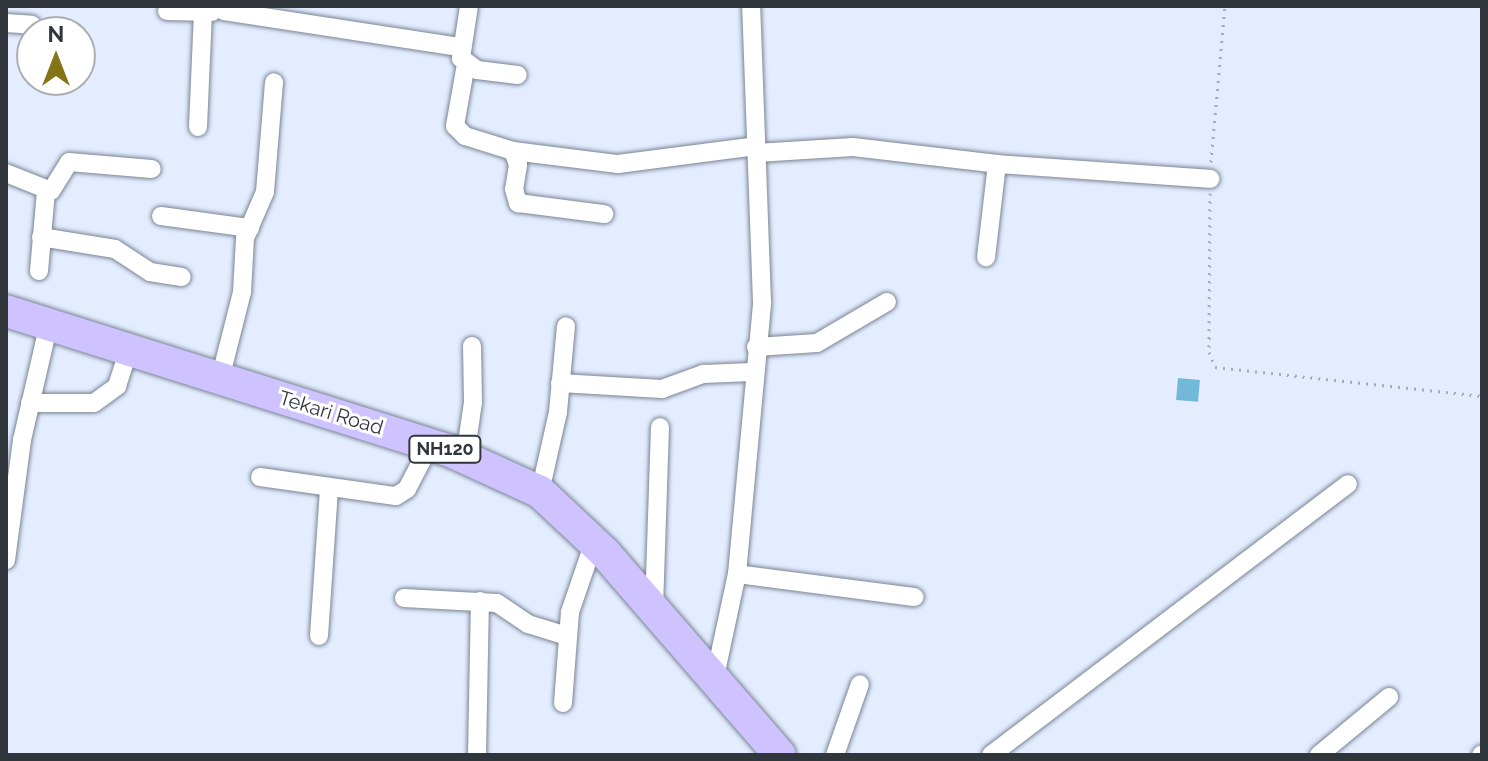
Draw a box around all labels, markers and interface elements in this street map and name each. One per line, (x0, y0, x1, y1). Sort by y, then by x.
north arrow (16, 16, 96, 96)
text: N (48, 21, 64, 47)
street label: Tekari Road (276, 386, 386, 440)
road number: NH120 (407, 435, 483, 463)

